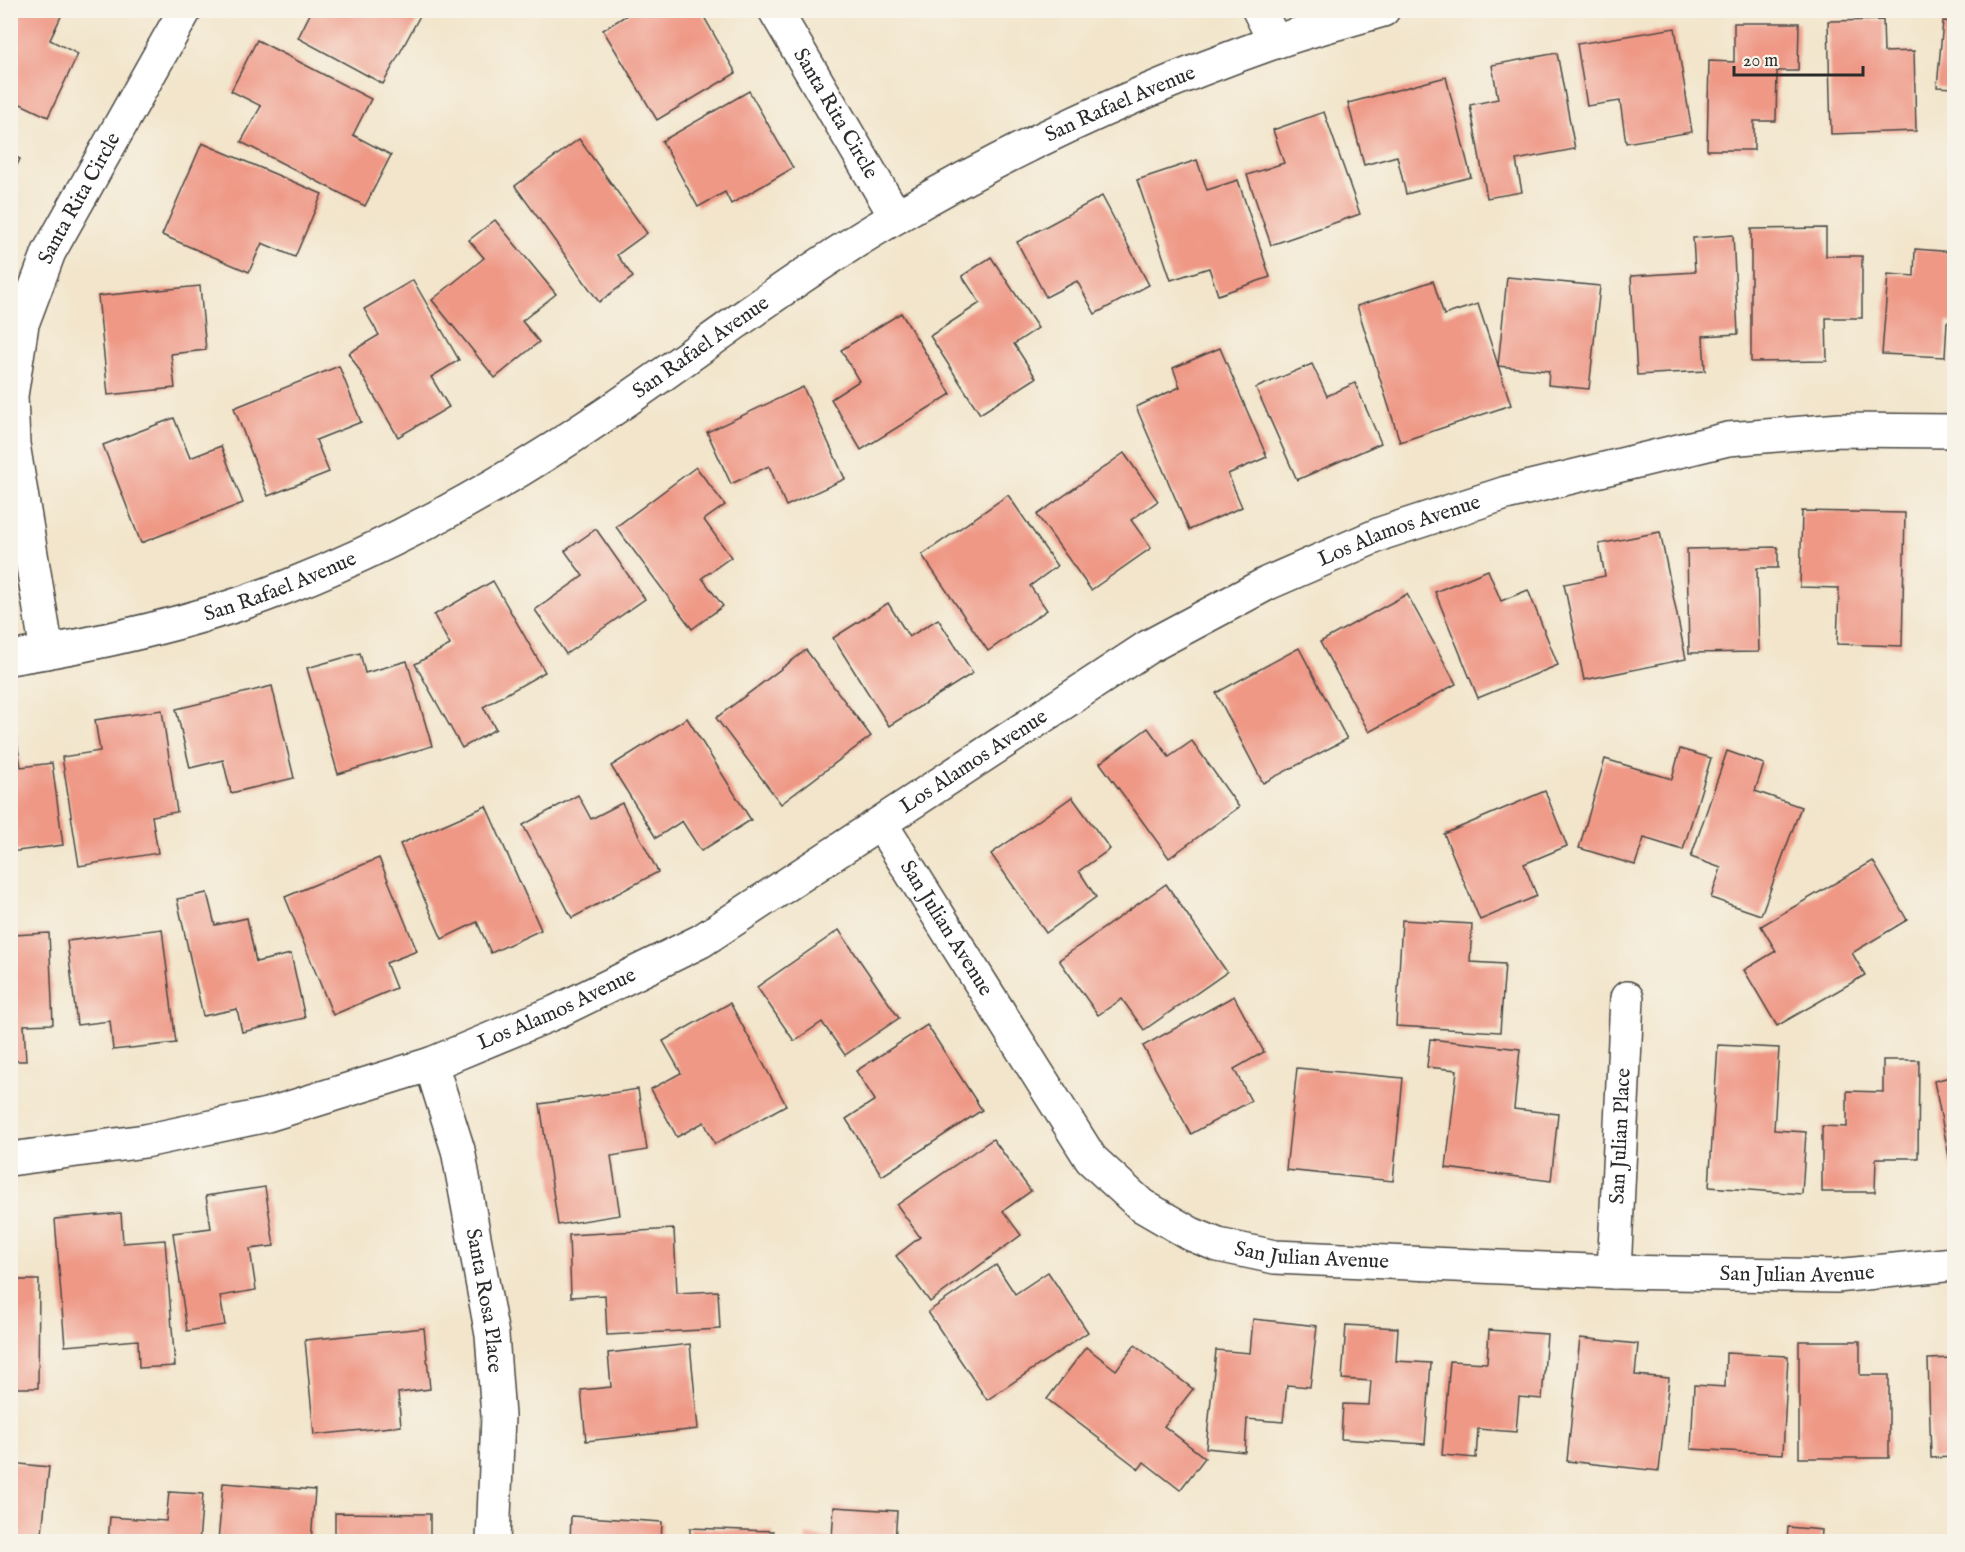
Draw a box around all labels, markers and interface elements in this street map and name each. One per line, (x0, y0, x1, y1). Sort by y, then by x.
scale bar (1734, 39, 1863, 77)
street label: Santa Rita Circle (787, 43, 884, 184)
text: 20 m (1743, 50, 1778, 73)
street label: San Rafael Avenue (1040, 59, 1200, 149)
street label: Santa Rita Circle (32, 128, 127, 268)
street label: San Rafael Avenue (627, 289, 775, 405)
street label: Los Alamos Avenue (1314, 489, 1484, 573)
street label: San Rafael Avenue (201, 545, 361, 628)
street label: Los Alamos Avenue (895, 703, 1053, 820)
street label: San Julian Avenue (894, 855, 999, 1001)
street label: Los Alamos Avenue (474, 961, 641, 1057)
street label: San Julian Place (1604, 1067, 1637, 1205)
street label: Santa Rosa Place (459, 1226, 508, 1374)
street label: San Julian Avenue (1232, 1235, 1390, 1276)
street label: San Julian Avenue (1719, 1259, 1876, 1290)

